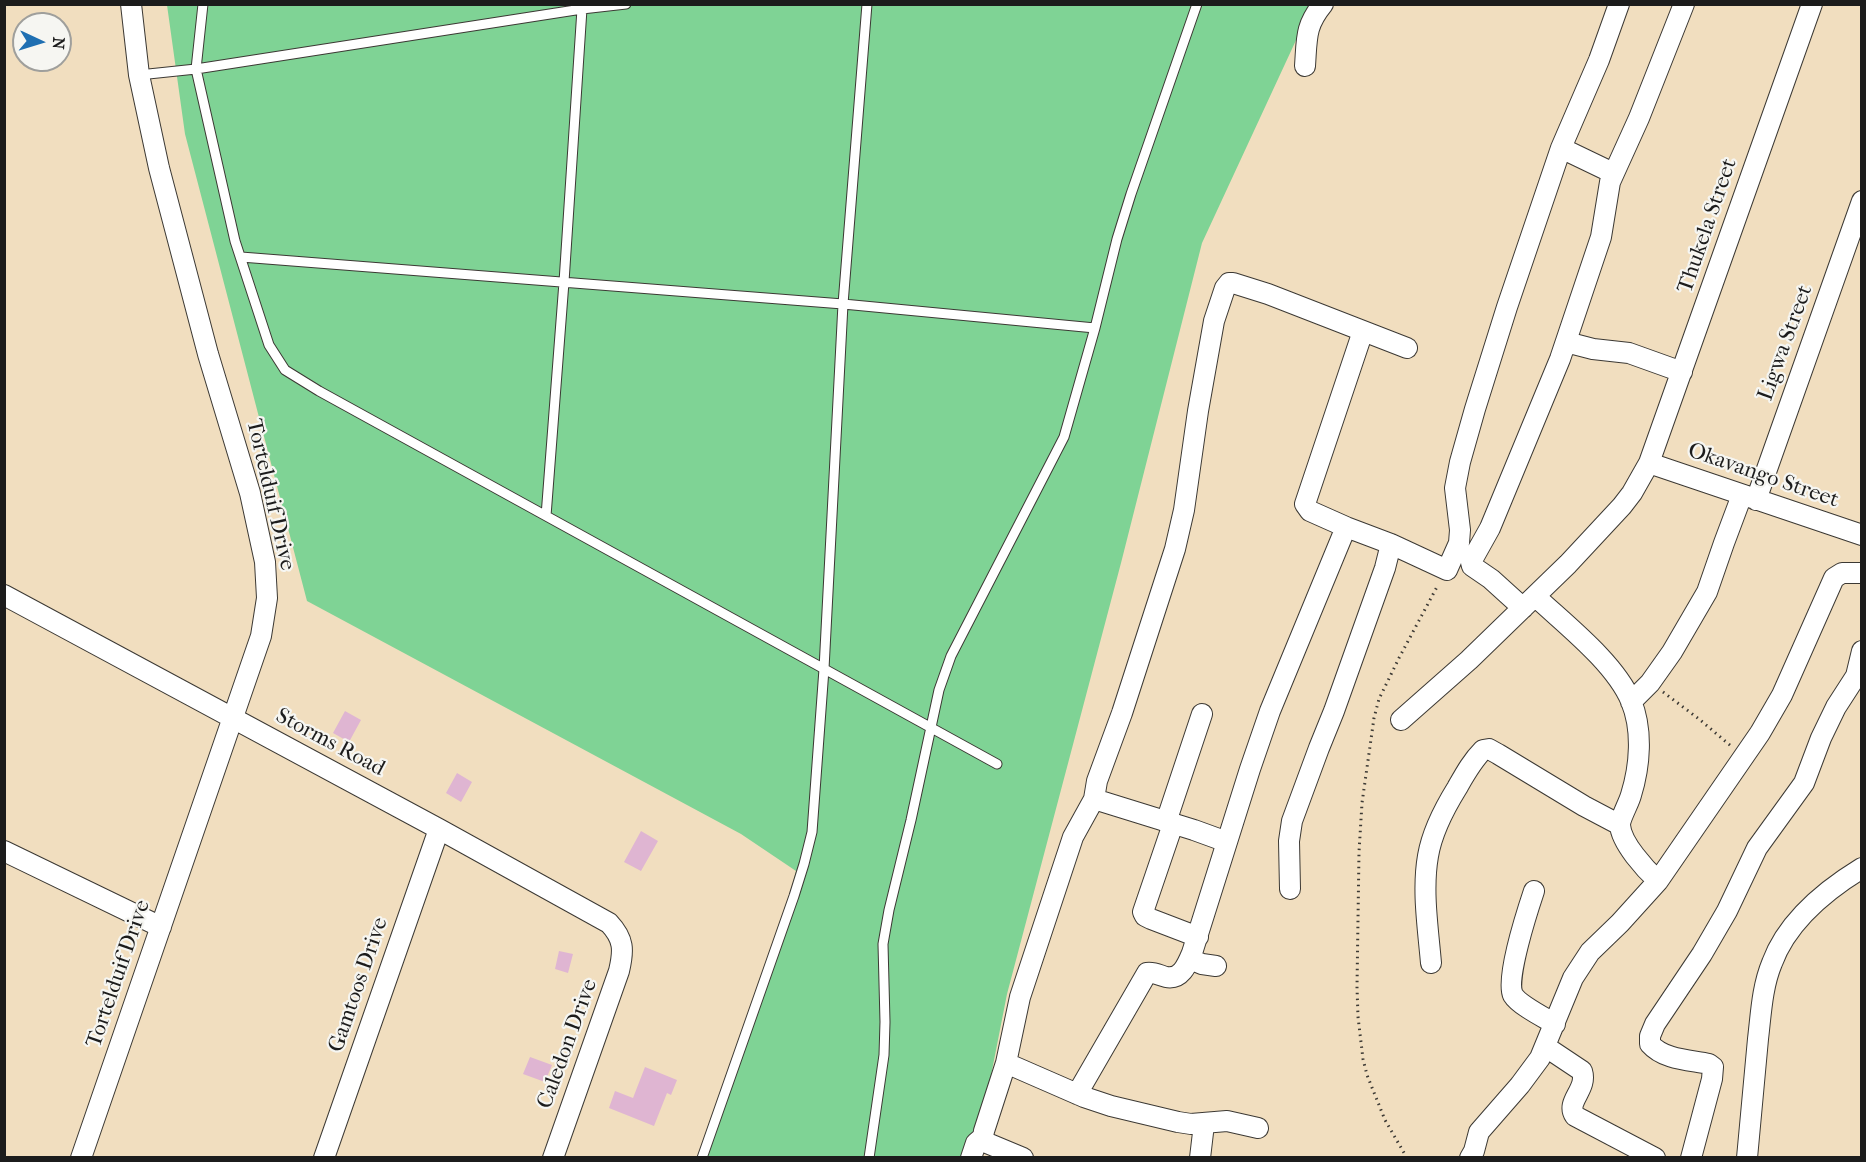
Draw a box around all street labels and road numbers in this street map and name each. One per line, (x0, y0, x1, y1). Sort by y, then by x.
street label: Thukela Street (1673, 155, 1743, 297)
street label: Ligwa Street (1753, 282, 1819, 404)
street label: Tortelduif Drive (240, 417, 300, 573)
street label: Okavango Street (1684, 438, 1842, 514)
street label: Storms Road (271, 703, 389, 783)
street label: Tortelduif Drive (81, 897, 157, 1051)
street label: Gamtoos Drive (324, 914, 394, 1056)
street label: Caledon Drive (532, 976, 604, 1112)

